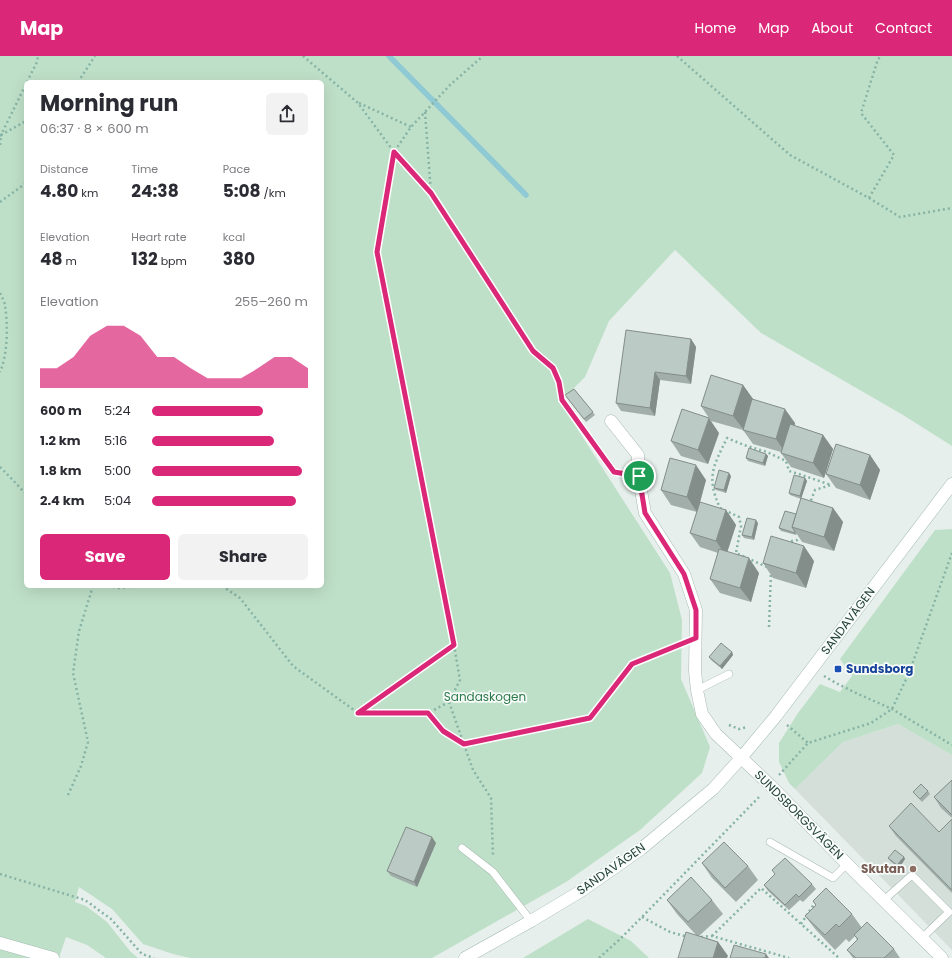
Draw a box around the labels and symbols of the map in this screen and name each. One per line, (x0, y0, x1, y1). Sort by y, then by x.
pin (622, 459, 656, 493)
street label: SANDAVÄGEN (817, 584, 879, 658)
place label: Sundsborg (846, 660, 913, 677)
marker: Sundsborg (833, 664, 843, 674)
park label: Sandaskogen (444, 688, 526, 705)
street label: SUNDSBORGSVÄGEN (751, 766, 848, 863)
street label: SANDAVÄGEN (573, 839, 648, 899)
place label: Skutan (861, 860, 905, 877)
marker: Skutan (908, 864, 918, 874)

